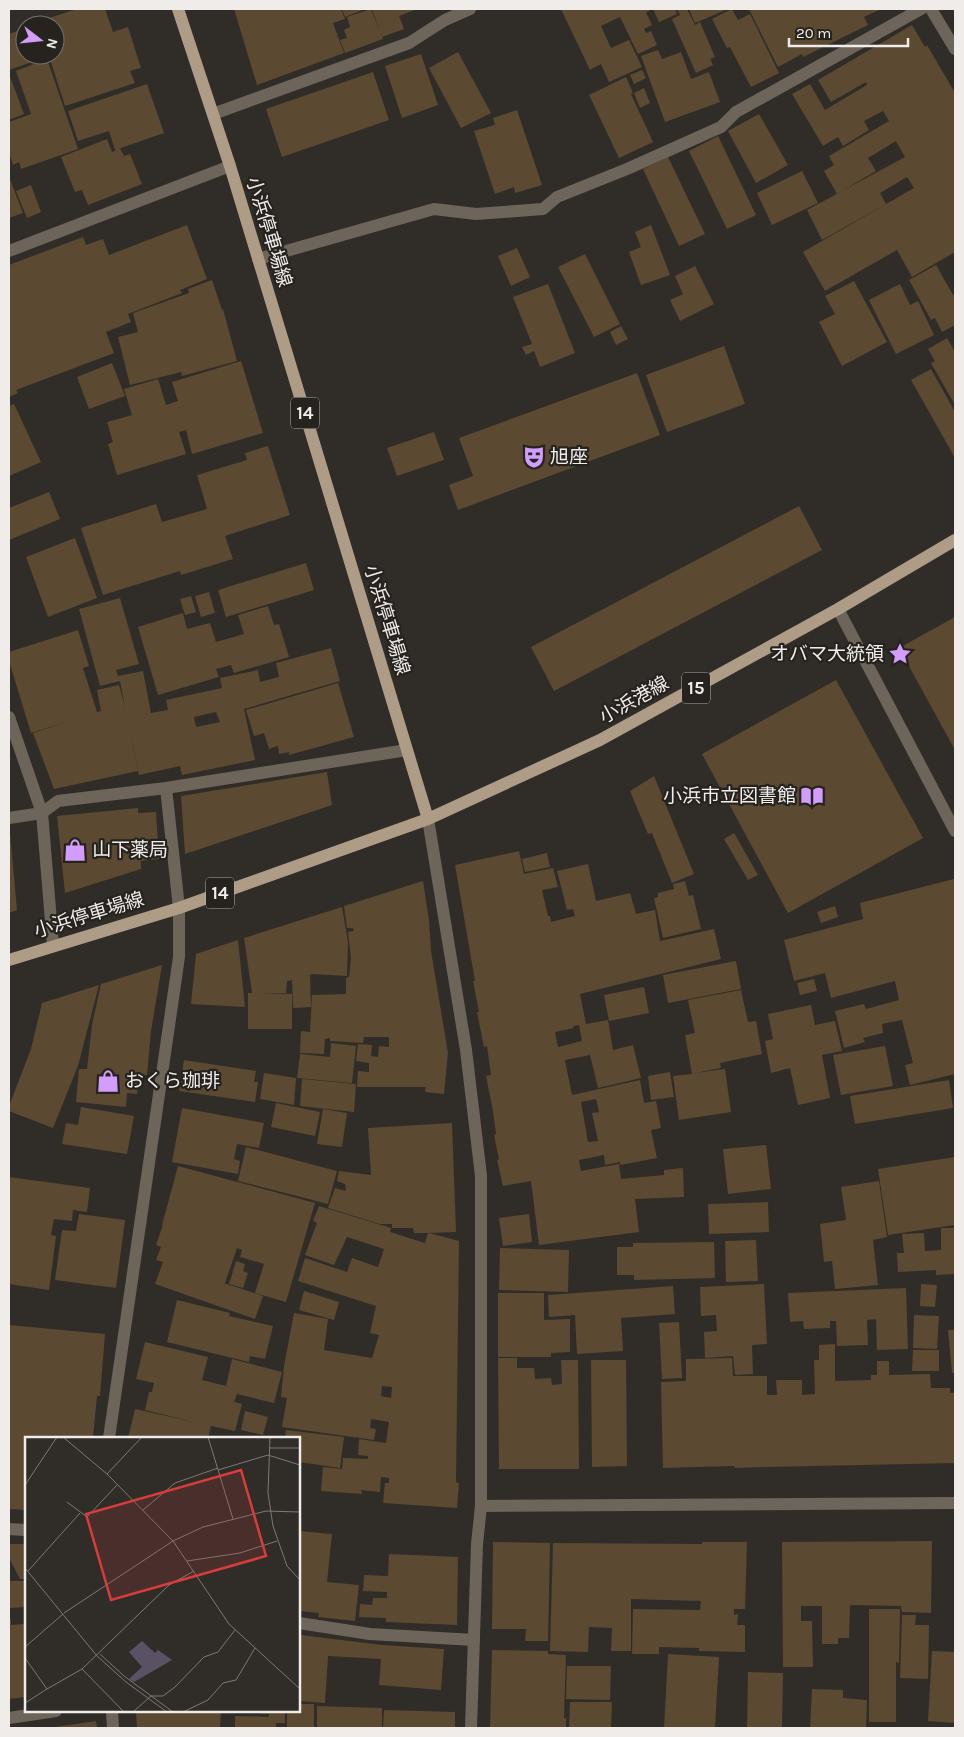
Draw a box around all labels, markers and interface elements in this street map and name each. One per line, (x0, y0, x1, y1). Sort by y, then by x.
north arrow (15, 15, 65, 65)
scale bar (789, 15, 908, 47)
text: 20 m (796, 24, 831, 42)
text: N (42, 36, 62, 51)
street label: 小浜停車場線 (242, 174, 296, 290)
road number: 14 (291, 398, 319, 428)
theatre icon: 旭座 (521, 444, 547, 470)
place label: 旭座 (550, 446, 588, 468)
street label: 小浜停車場線 (360, 562, 414, 678)
place icon: オバマ大統領 (887, 641, 913, 667)
place label: オバマ大統領 (770, 643, 884, 665)
street label: 小浜港線 (595, 672, 673, 728)
road number: 15 (682, 672, 710, 704)
library icon: 小浜市立図書館 (799, 783, 825, 809)
place label: 小浜市立図書館 (663, 785, 796, 807)
shop icon: 山下薬局 (62, 837, 88, 863)
place label: 山下薬局 (92, 839, 168, 861)
road number: 14 (206, 878, 234, 908)
street label: 小浜停車場線 (31, 888, 147, 942)
shop icon: おくら珈琲 (95, 1068, 121, 1094)
place label: おくら珈琲 (125, 1070, 220, 1092)
inset map (25, 1437, 300, 1712)

